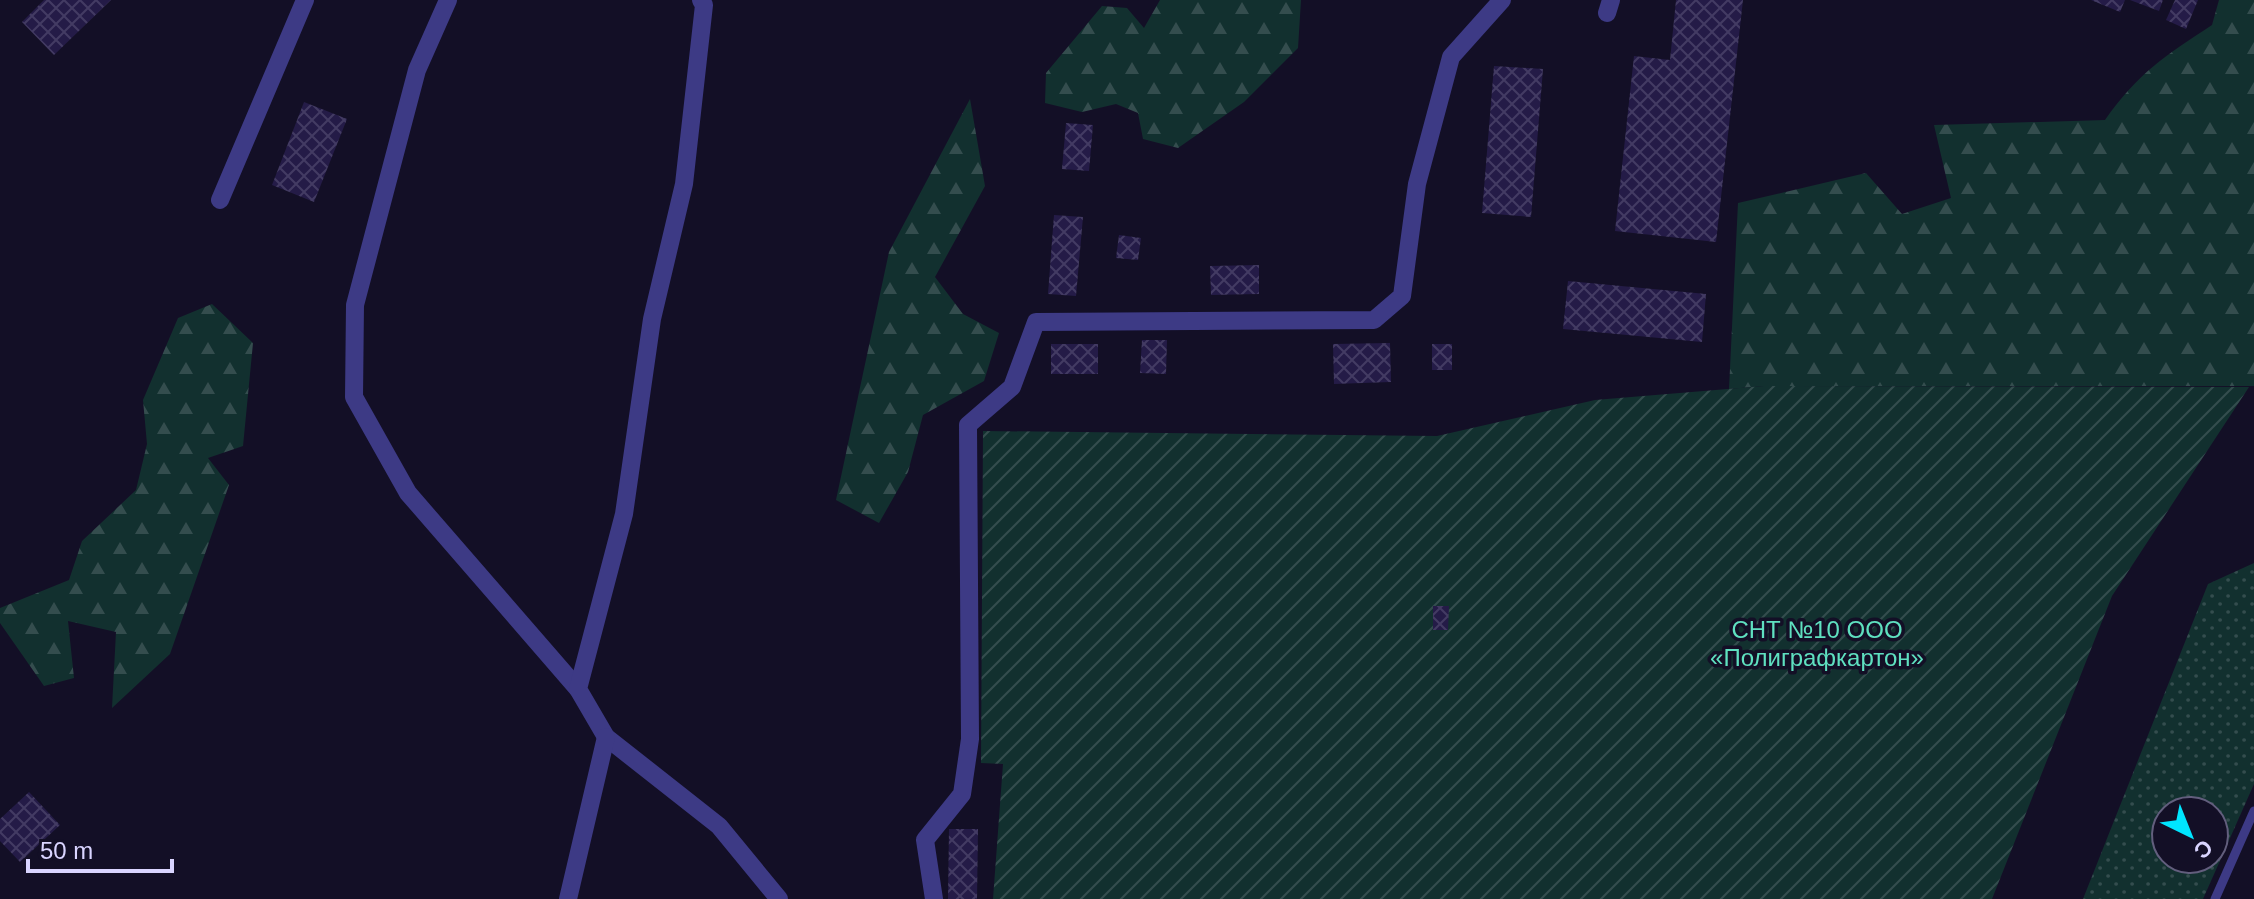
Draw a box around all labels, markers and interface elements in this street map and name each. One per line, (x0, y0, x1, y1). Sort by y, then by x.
park label: СНТ №10 ООО «Полиграфкартон» (1710, 616, 1924, 671)
north arrow (2150, 795, 2230, 875)
scale bar (28, 823, 172, 873)
text: С (2189, 835, 2218, 864)
text: 50 m (40, 837, 93, 864)

